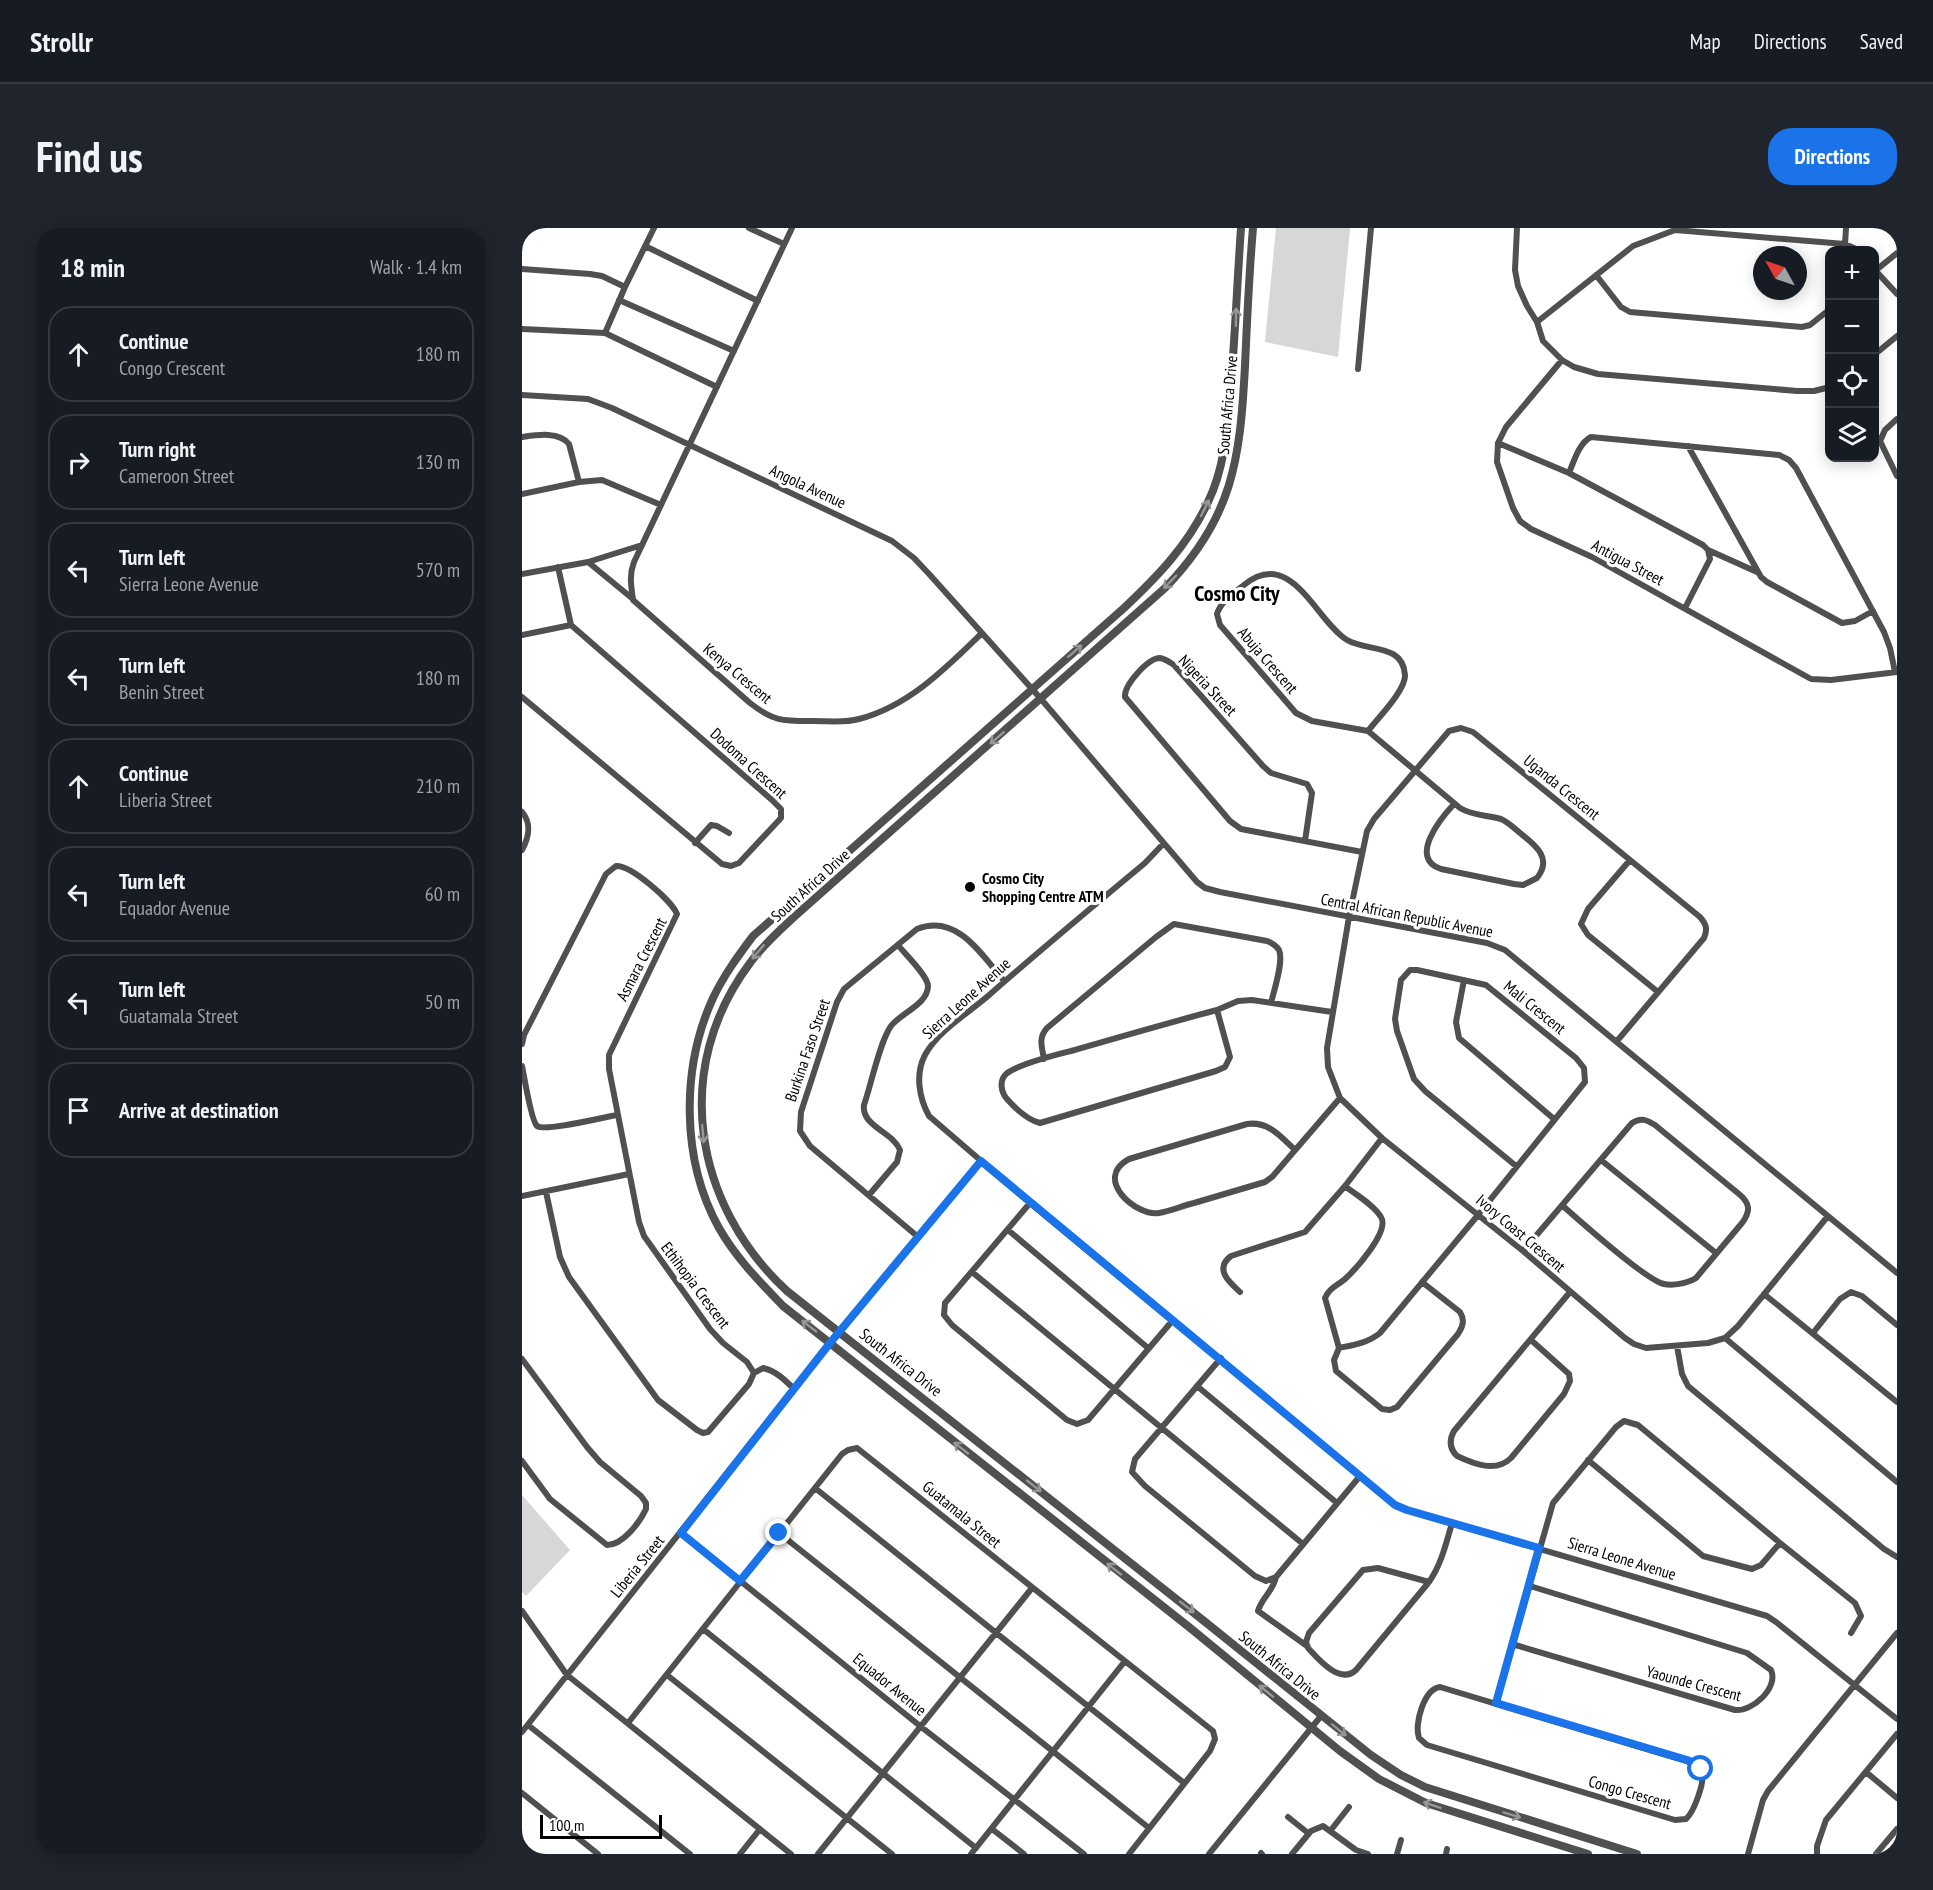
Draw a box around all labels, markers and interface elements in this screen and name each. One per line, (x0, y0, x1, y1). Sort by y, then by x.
text: Strollr (30, 23, 93, 60)
text: Map (1690, 28, 1721, 55)
text: Directions (1754, 28, 1827, 55)
text: Saved (1860, 28, 1903, 55)
button: Directions (1768, 128, 1897, 185)
text: Find us (36, 129, 143, 184)
north arrow (1753, 246, 1807, 300)
map controls (1825, 246, 1879, 462)
button: + (1825, 246, 1879, 300)
text: 18 min (60, 251, 125, 284)
text: Walk · 1.4 km (370, 254, 462, 280)
button: − (1825, 300, 1879, 354)
one-way arrow (1230, 307, 1241, 327)
text: Continue (119, 327, 189, 355)
icon: ahead (62, 338, 95, 371)
text: 180 m (416, 341, 460, 367)
button: locate (1825, 354, 1879, 408)
text: Congo Crescent (119, 355, 225, 381)
street label: South Africa Drive (1213, 355, 1241, 455)
button: layers (1825, 408, 1879, 462)
text: Turn right (119, 435, 196, 463)
icon: right (62, 446, 95, 479)
text: 130 m (416, 449, 460, 475)
street label: Angola Avenue (767, 460, 849, 512)
text: Cameroon Street (119, 463, 234, 489)
one-way arrow (1200, 499, 1212, 517)
street label: Antigua Street (1588, 535, 1668, 590)
text: Turn left (119, 543, 185, 571)
icon: left (62, 554, 95, 587)
text: 570 m (416, 557, 460, 583)
text: Sierra Leone Avenue (119, 571, 259, 597)
one-way arrow (1163, 575, 1178, 590)
district label: Cosmo City (1194, 579, 1281, 607)
street label: Abuja Crescent (1234, 623, 1303, 698)
street label: Kenya Crescent (700, 638, 777, 708)
one-way arrow (1067, 644, 1082, 658)
street label: Nigeria Street (1175, 650, 1242, 720)
text: Turn left (119, 651, 185, 679)
icon: left (62, 662, 95, 695)
text: 180 m (416, 665, 460, 691)
text: Benin Street (119, 679, 204, 705)
street label: Dodoma Crescent (707, 723, 792, 803)
one-way arrow (990, 731, 1005, 745)
street label: Uganda Crescent (1520, 750, 1605, 824)
text: Continue (119, 759, 189, 787)
icon: ahead (62, 770, 95, 803)
text: 210 m (416, 773, 460, 799)
text: Liberia Street (119, 787, 212, 813)
street label: South Africa Drive (766, 844, 854, 926)
text: Turn left (119, 867, 185, 895)
place label: Cosmo City Shopping Centre ATM (982, 868, 1104, 906)
icon: left (62, 878, 95, 911)
marker: Cosmo City Shopping Centre ATM (963, 880, 977, 894)
text: 60 m (425, 881, 460, 907)
street label: Central African Republic Avenue (1319, 888, 1495, 942)
text: Equador Avenue (119, 895, 230, 921)
street label: Asmara Crescent (611, 913, 671, 1004)
one-way arrow (752, 944, 765, 960)
street label: Sierra Leone Avenue (918, 953, 1014, 1043)
text: Turn left (119, 975, 185, 1003)
street label: Mali Crescent (1500, 976, 1571, 1038)
icon: left (62, 986, 95, 1019)
text: 50 m (425, 989, 460, 1015)
street label: Burkina Faso Street (780, 995, 834, 1104)
text: Guatamala Street (119, 1003, 238, 1029)
icon: arrive (62, 1094, 95, 1127)
text: Arrive at destination (119, 1096, 279, 1124)
one-way arrow (698, 1123, 709, 1143)
street label: Ivory Coast Crescent (1472, 1190, 1570, 1277)
street label: Ethihopia Crescent (657, 1238, 735, 1333)
one-way arrow (801, 1320, 817, 1333)
street label: South Africa Drive (856, 1324, 946, 1400)
one-way arrow (953, 1441, 969, 1454)
street label: Guatamala Street (919, 1476, 1006, 1552)
one-way arrow (1026, 1479, 1042, 1492)
route end (765, 1519, 791, 1545)
street label: Liberia Street (606, 1530, 669, 1601)
street label: Sierra Leone Avenue (1566, 1532, 1678, 1584)
one-way arrow (1106, 1562, 1122, 1575)
one-way arrow (1179, 1601, 1195, 1614)
street label: South Africa Drive (1235, 1626, 1325, 1704)
street label: Equador Avenue (849, 1648, 931, 1720)
street label: Yaounde Crescent (1644, 1661, 1744, 1705)
one-way arrow (1258, 1684, 1274, 1697)
one-way arrow (1330, 1723, 1346, 1736)
route start (1687, 1755, 1713, 1781)
street label: Congo Crescent (1586, 1771, 1674, 1813)
one-way arrow (1423, 1799, 1442, 1810)
one-way arrow (1502, 1810, 1521, 1821)
scale bar (540, 1812, 662, 1840)
text: 100 m (549, 1815, 584, 1835)

